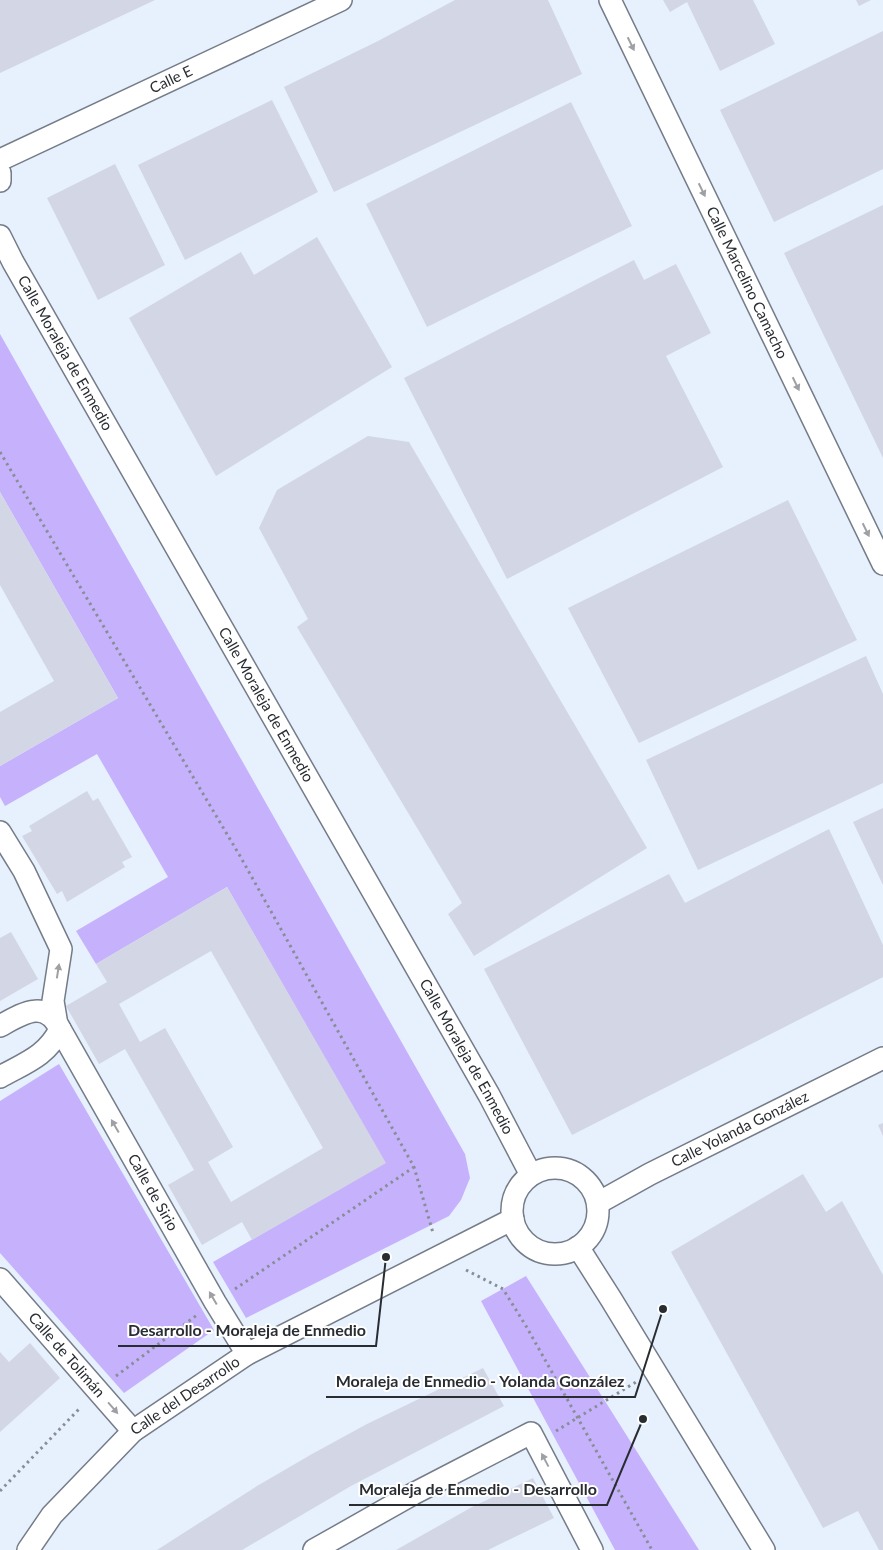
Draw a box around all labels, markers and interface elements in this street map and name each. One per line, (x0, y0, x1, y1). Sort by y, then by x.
one-way arrow (627, 37, 635, 51)
street label: Calle E (146, 61, 195, 97)
one-way arrow (698, 183, 706, 197)
street label: Calle Marcelino Camacho (703, 203, 792, 361)
street label: Calle Moraleja de Enmedio (15, 272, 117, 433)
one-way arrow (792, 377, 800, 391)
one-way arrow (862, 523, 870, 537)
street label: Calle Moraleja de Enmedio (215, 624, 318, 785)
one-way arrow (54, 963, 62, 979)
street label: Calle Moraleja de Enmedio (416, 975, 518, 1137)
street label: Calle Yolanda González (668, 1086, 811, 1170)
one-way arrow (111, 1119, 120, 1133)
street label: Calle de Sirio (125, 1150, 183, 1234)
one-way arrow (208, 1291, 217, 1304)
street label: Calle de Tolimán (25, 1308, 109, 1401)
callout: Desarrollo - Moraleja de Enmedio (118, 1315, 376, 1346)
text: Desarrollo - Moraleja de Enmedio (128, 1320, 366, 1339)
street label: Calle del Desarrollo (126, 1352, 243, 1438)
callout: Moraleja de Enmedio - Yolanda González (326, 1366, 635, 1397)
text: Moraleja de Enmedio - Yolanda González (336, 1371, 624, 1390)
one-way arrow (107, 1401, 119, 1413)
one-way arrow (541, 1453, 549, 1468)
callout: Moraleja de Enmedio - Desarrollo (349, 1474, 607, 1505)
text: Moraleja de Enmedio - Desarrollo (359, 1479, 597, 1498)

